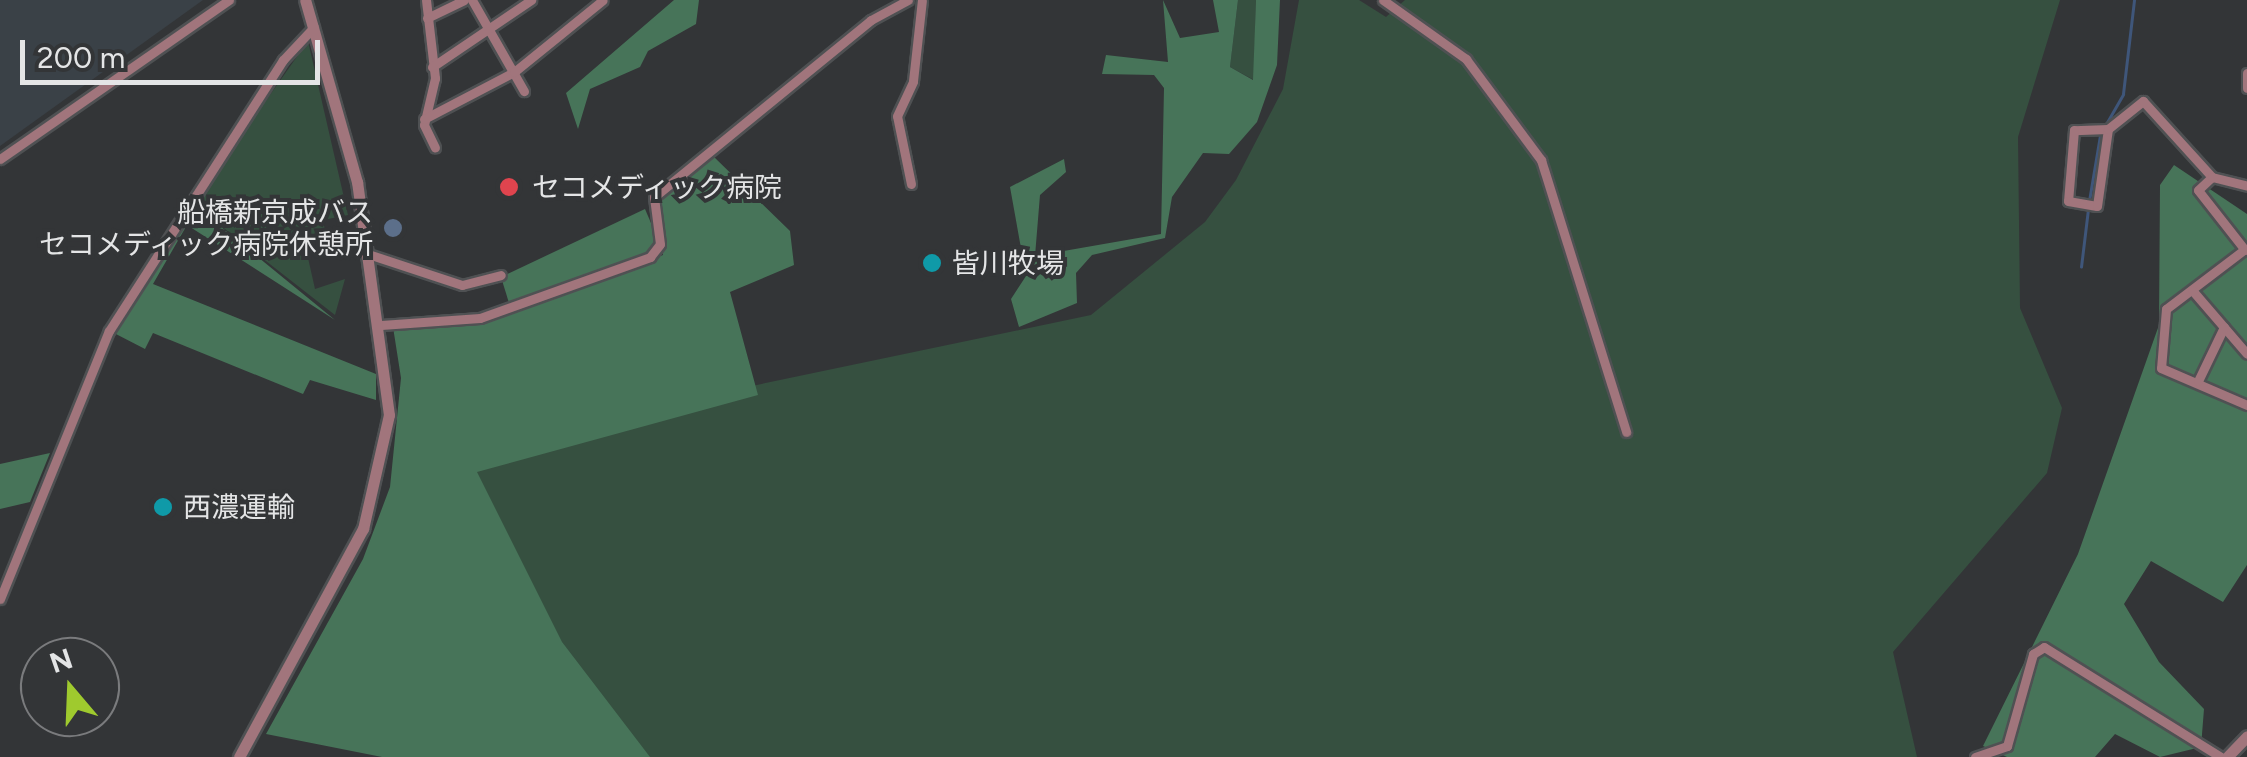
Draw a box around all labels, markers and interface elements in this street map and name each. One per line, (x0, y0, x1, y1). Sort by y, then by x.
scale bar (25, 20, 325, 82)
text: 200 m (37, 39, 125, 76)
place label: セコメディック病院 (532, 170, 784, 204)
marker: セコメディック病院 (496, 174, 522, 200)
place label: 船橋新京成バス セコメディック病院休憩所 (37, 195, 373, 261)
marker: 船橋新京成バス セコメディック病院休憩所 (382, 217, 404, 239)
place label: 皆川牧場 (952, 246, 1064, 280)
marker: 皆川牧場 (921, 252, 943, 274)
place label: 西濃運輸 (183, 490, 295, 524)
marker: 西濃運輸 (152, 496, 174, 518)
north arrow (20, 637, 120, 737)
text: N (45, 641, 77, 680)

